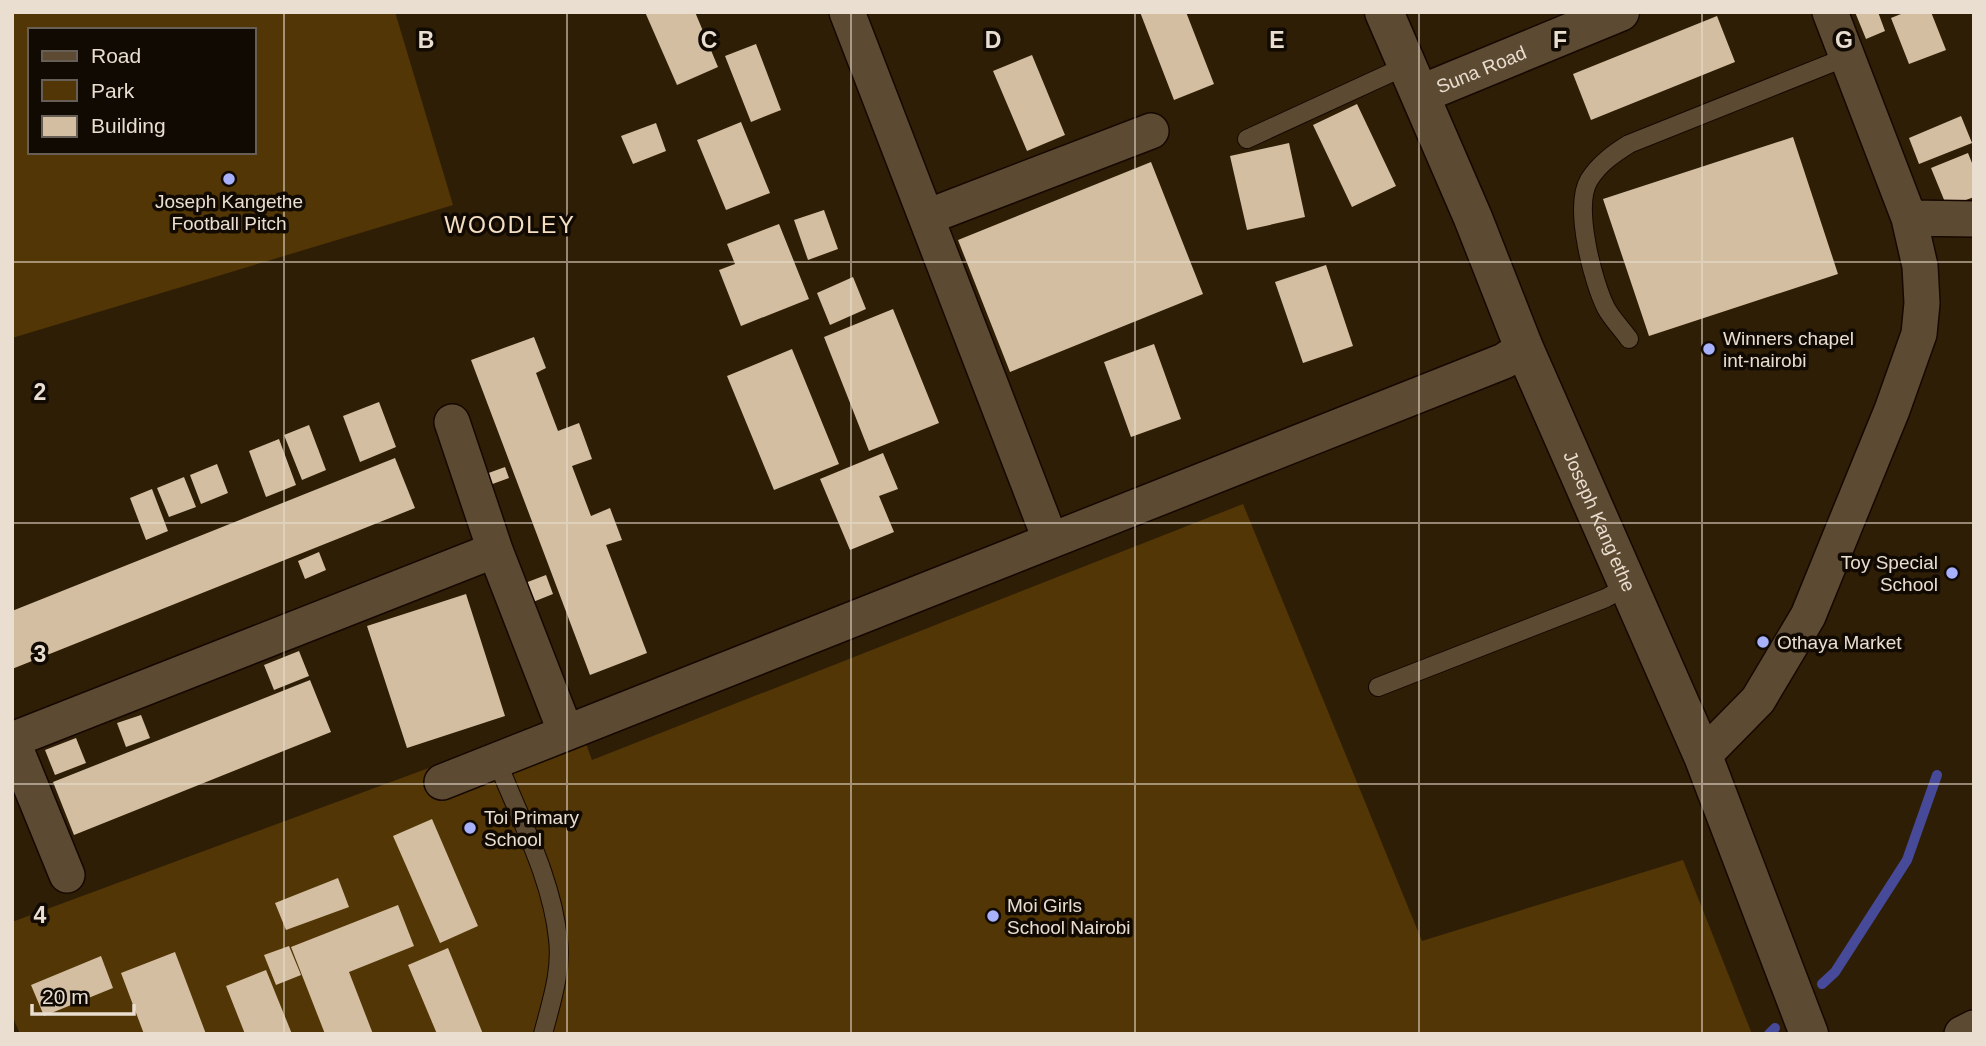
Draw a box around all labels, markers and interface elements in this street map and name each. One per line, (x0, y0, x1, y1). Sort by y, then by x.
text: B (418, 27, 434, 53)
text: C (701, 27, 717, 53)
text: D (985, 27, 1001, 53)
text: E (1269, 27, 1285, 53)
text: F (1553, 27, 1567, 53)
text: G (1835, 27, 1853, 53)
legend (28, 28, 256, 154)
street label: Suna Road (1433, 42, 1529, 98)
text: Road (91, 44, 141, 67)
text: Park (91, 79, 135, 102)
text: Building (91, 114, 166, 137)
marker: Joseph Kangethe Football Pitch (221, 171, 237, 187)
place label: Joseph Kangethe Football Pitch (155, 191, 303, 234)
district label: WOODLEY (444, 212, 576, 238)
place label: Winners chapel int-nairobi (1723, 328, 1854, 371)
marker: Winners chapel int-nairobi (1701, 341, 1717, 357)
text: 2 (34, 379, 46, 405)
street label: Joseph Kang'ethe (1559, 448, 1640, 595)
place label: Toy Special School (1841, 552, 1938, 595)
marker: Toy Special School (1944, 565, 1960, 581)
place label: Othaya Market (1777, 632, 1902, 653)
marker: Othaya Market (1755, 634, 1771, 650)
text: 3 (34, 641, 46, 667)
place label: Toi Primary School (484, 807, 580, 850)
marker: Toi Primary School (462, 820, 478, 836)
place label: Moi Girls School Nairobi (1007, 895, 1131, 938)
text: 4 (34, 902, 47, 928)
marker: Moi Girls School Nairobi (985, 908, 1001, 924)
scale bar (32, 972, 133, 1016)
text: 20 m (42, 985, 89, 1008)

